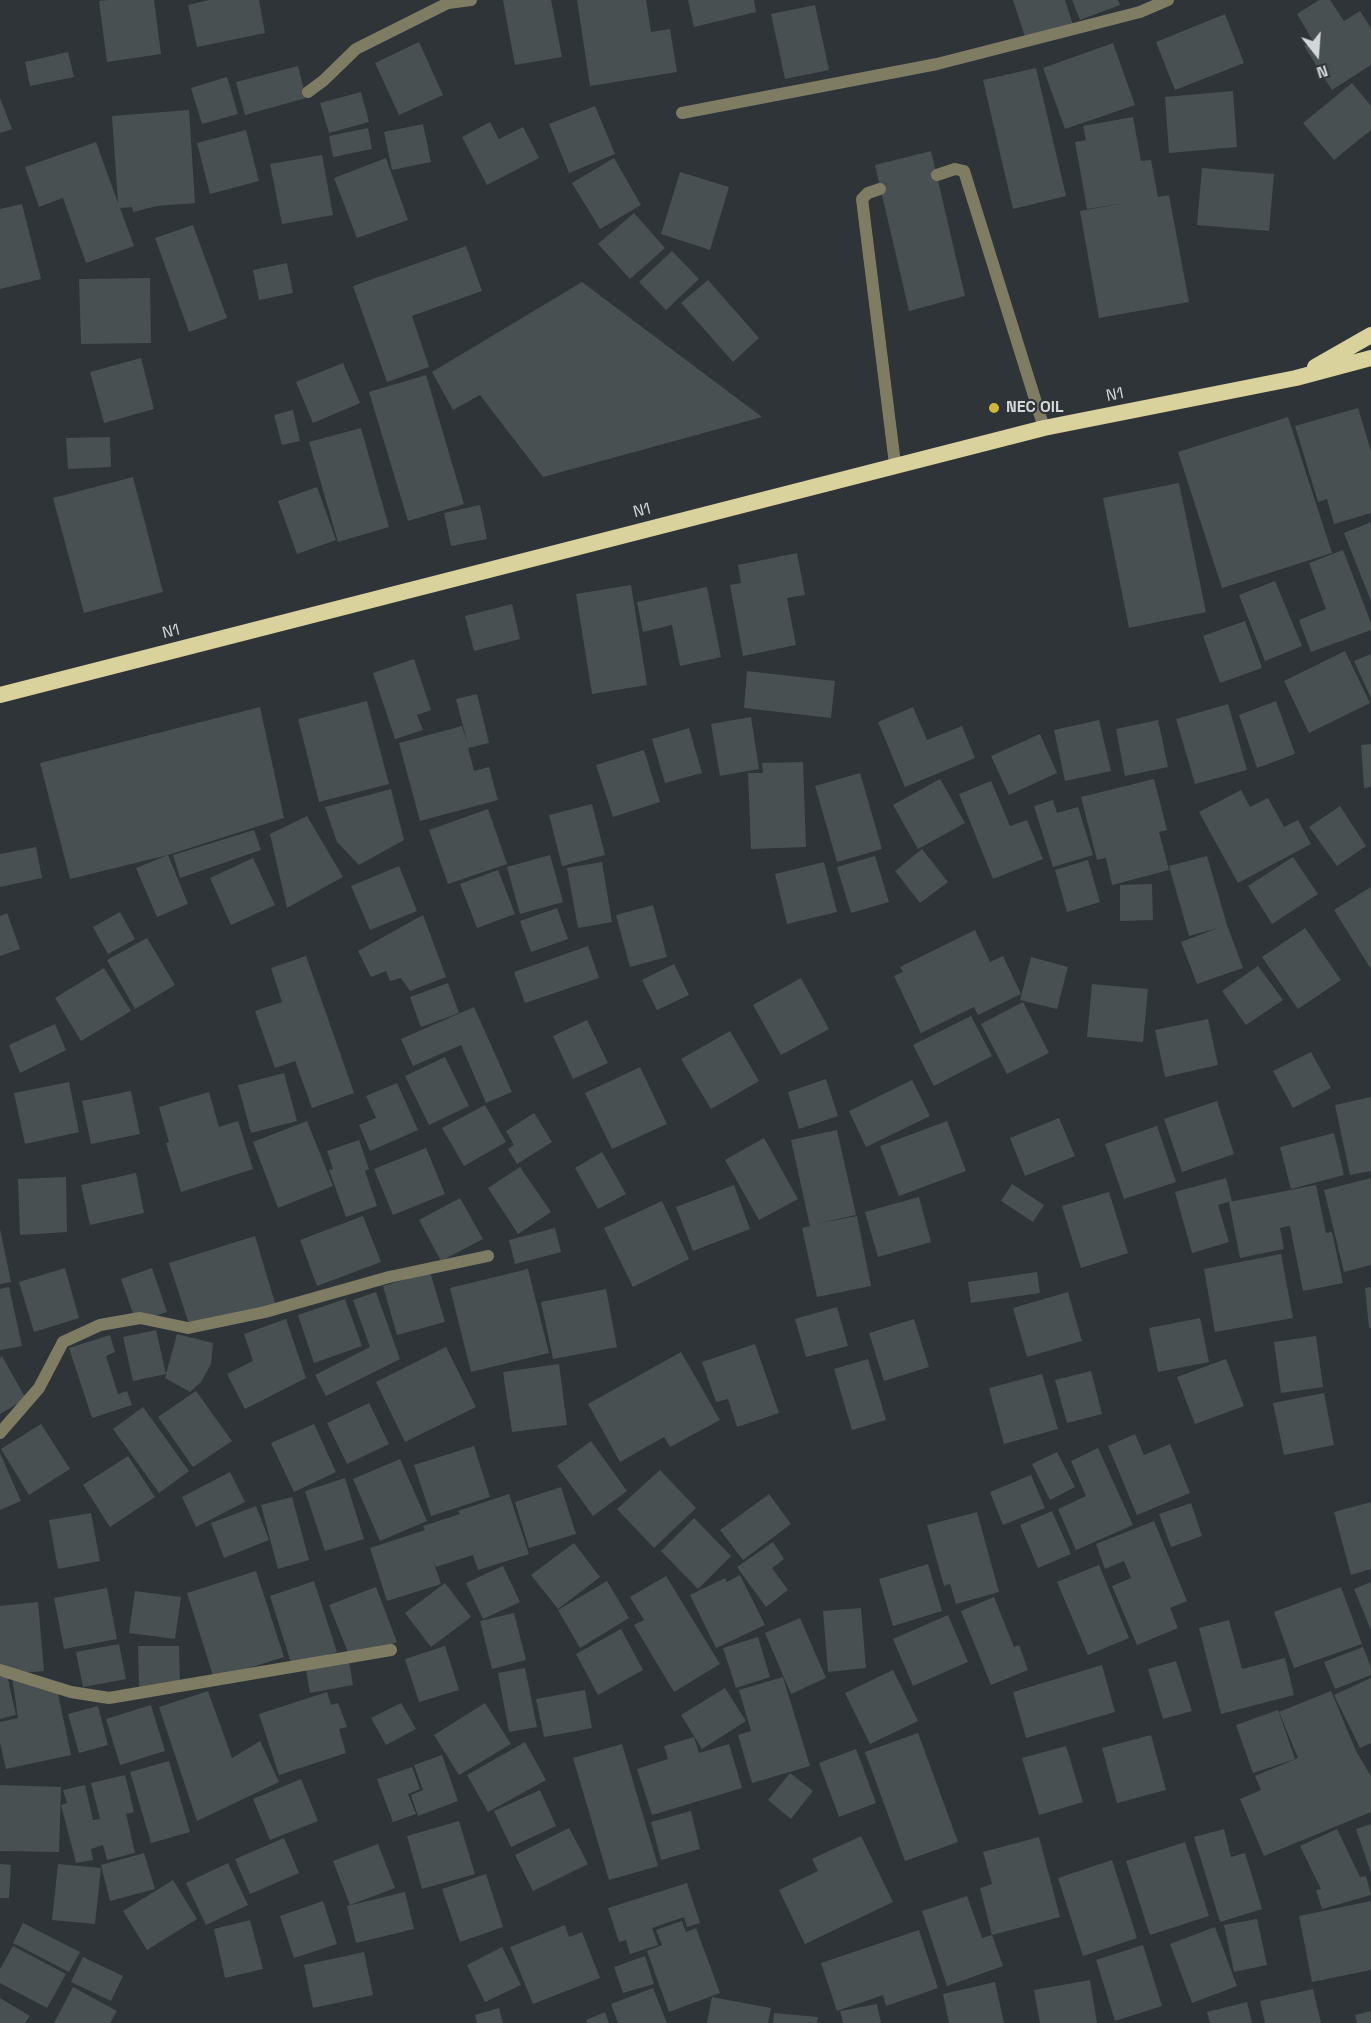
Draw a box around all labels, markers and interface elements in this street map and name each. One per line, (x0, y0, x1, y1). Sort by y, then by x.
north arrow (1287, 24, 1347, 84)
text: N (1314, 60, 1331, 83)
street label: N1 (1105, 384, 1125, 406)
place label: NEC OIL (1006, 398, 1064, 418)
marker: NEC OIL (987, 401, 1001, 415)
street label: N1 (631, 500, 653, 522)
street label: N1 (160, 621, 182, 643)

